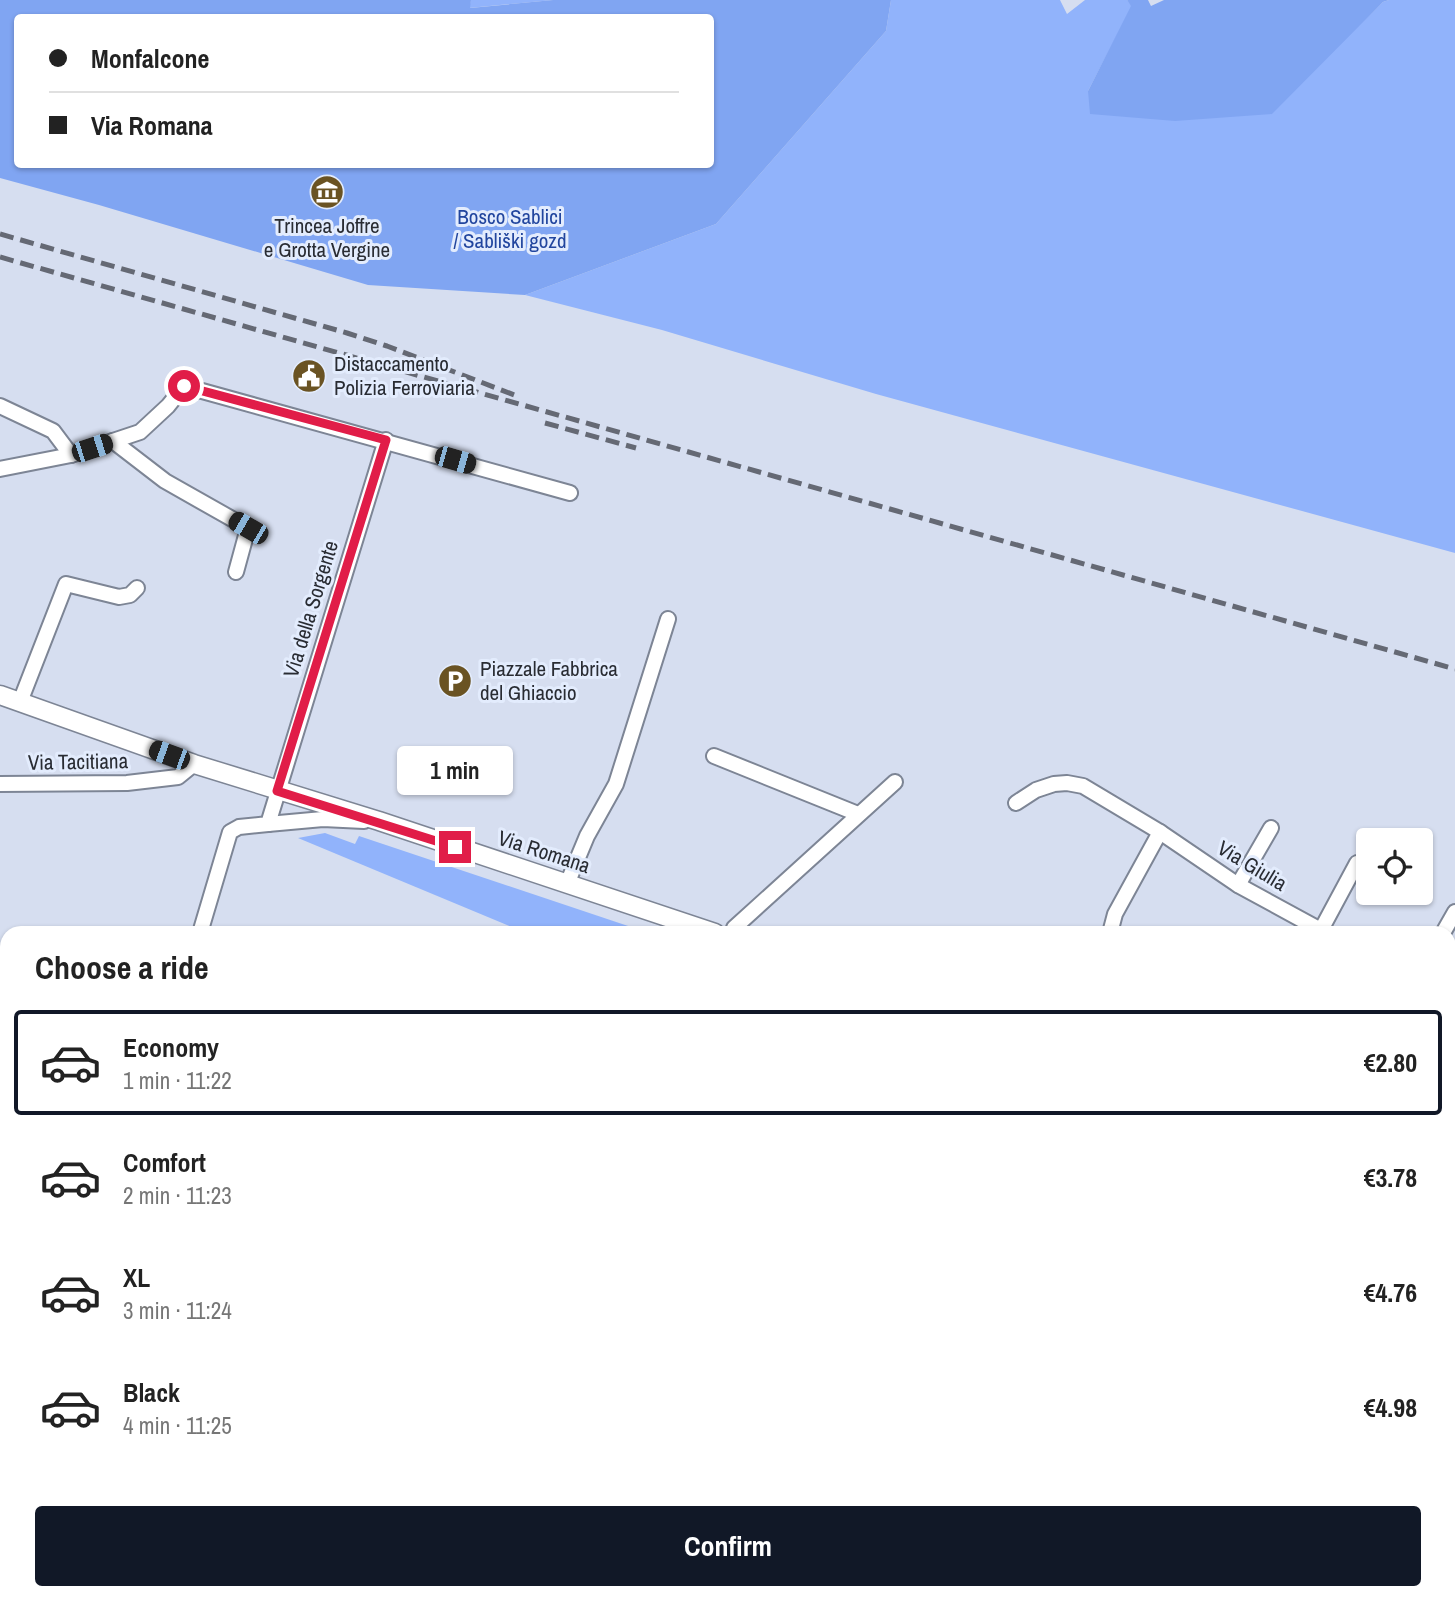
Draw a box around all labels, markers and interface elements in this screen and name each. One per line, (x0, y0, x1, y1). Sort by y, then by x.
text: Monfalcone (91, 41, 209, 76)
text: Via Romana (91, 108, 213, 143)
museum icon: Trincea Joffre e Grotta Vergine (308, 173, 346, 211)
park label: Bosco Sablici / Sabliški gozd (454, 202, 566, 255)
place label: Trincea Joffre e Grotta Vergine (264, 211, 390, 264)
place label: Distaccamento Polizia Ferroviaria (334, 349, 475, 402)
public building icon: Distaccamento Polizia Ferroviaria (290, 357, 328, 395)
route start (168, 370, 200, 402)
car (69, 432, 116, 464)
car (432, 444, 479, 476)
car (225, 508, 272, 548)
street label: Via della Sorgente (276, 537, 345, 681)
place label: Piazzale Fabbrica del Ghiaccio (480, 654, 618, 707)
parking icon: Piazzale Fabbrica del Ghiaccio (436, 662, 474, 700)
car (146, 738, 193, 772)
street label: Via Tacitiana (28, 746, 129, 777)
callout: 1 min (397, 746, 513, 794)
text: 1 min (430, 755, 480, 786)
street label: Via Romana (494, 823, 594, 880)
map controls (1356, 828, 1433, 905)
button: locate (1356, 828, 1433, 905)
route end (439, 831, 471, 863)
street label: Via Giulia (1212, 833, 1293, 898)
text: Choose a ride (35, 946, 209, 989)
text: Economy (123, 1030, 219, 1065)
icon: car (39, 1031, 102, 1094)
text: €2.80 (1364, 1045, 1417, 1080)
text: 1 min · 11:22 (123, 1065, 232, 1096)
text: Comfort (123, 1145, 206, 1180)
icon: car (39, 1146, 102, 1209)
text: €3.78 (1364, 1160, 1417, 1195)
text: 2 min · 11:23 (123, 1180, 232, 1211)
text: XL (123, 1260, 150, 1295)
icon: car (39, 1261, 102, 1324)
text: €4.76 (1364, 1275, 1417, 1310)
text: 3 min · 11:24 (123, 1295, 232, 1326)
text: Black (123, 1375, 180, 1410)
icon: car (39, 1376, 102, 1439)
text: €4.98 (1364, 1390, 1417, 1425)
text: 4 min · 11:25 (123, 1410, 232, 1441)
button: Confirm (35, 1506, 1421, 1586)

